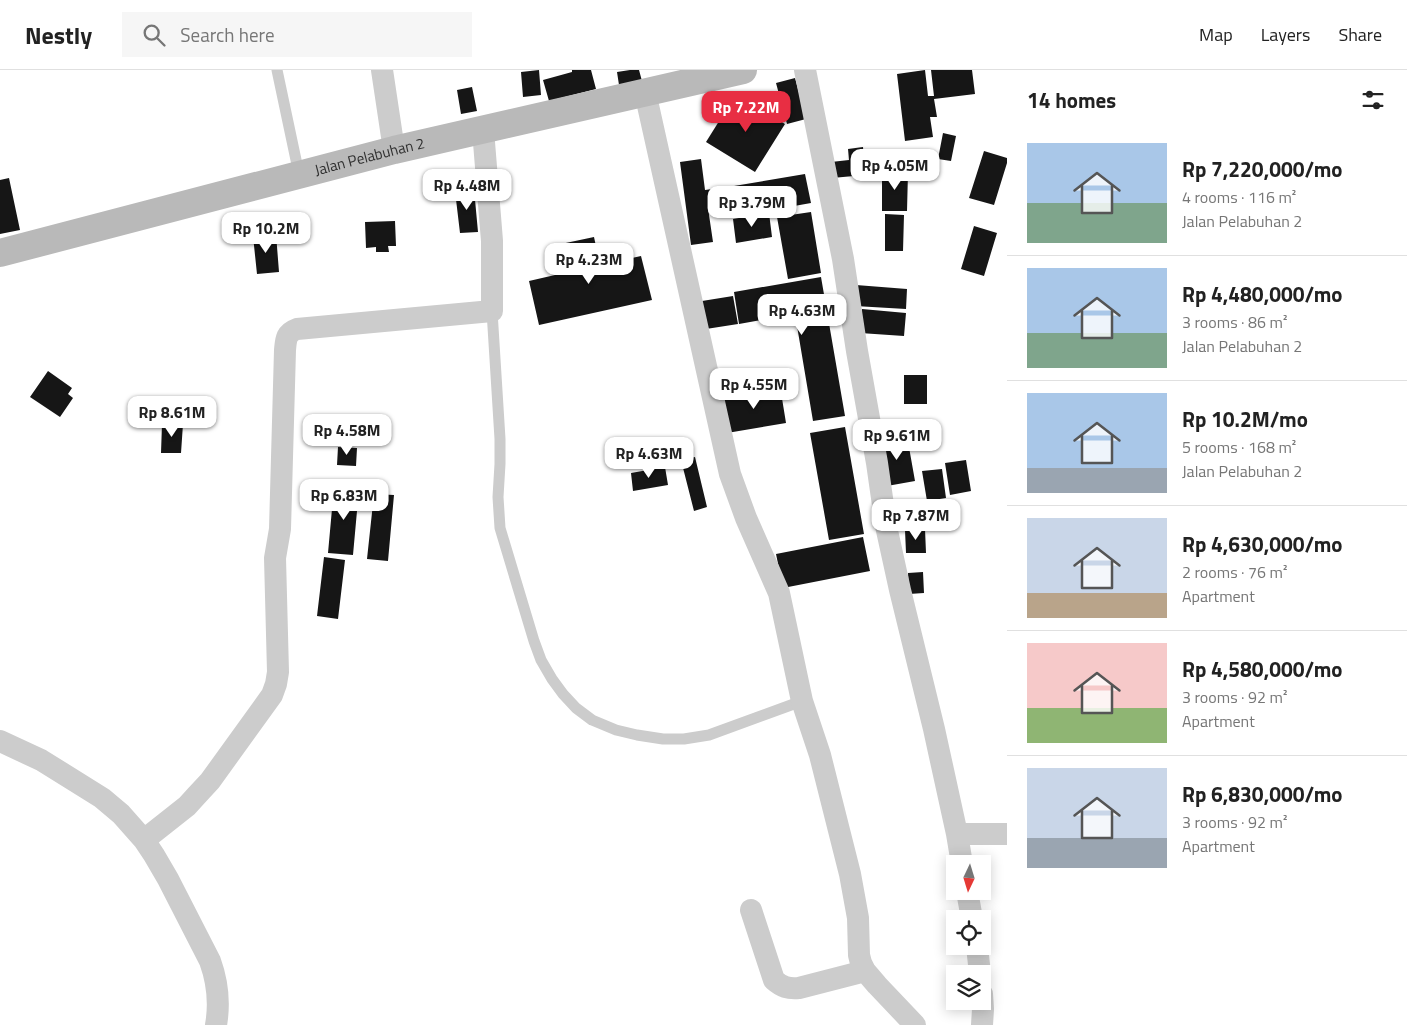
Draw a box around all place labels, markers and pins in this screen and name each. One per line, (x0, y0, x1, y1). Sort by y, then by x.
pin: Rp 7.22M (694, 90, 798, 133)
pin: Rp 4.05M (843, 148, 947, 191)
pin: Rp 4.48M (415, 168, 519, 211)
pin: Rp 3.79M (700, 186, 804, 228)
pin: Rp 10.2M (214, 212, 318, 254)
pin: Rp 4.23M (537, 242, 641, 285)
pin: Rp 4.63M (750, 294, 854, 336)
pin: Rp 4.55M (702, 368, 806, 410)
pin: Rp 8.61M (120, 396, 224, 438)
pin: Rp 4.58M (295, 414, 399, 456)
pin: Rp 9.61M (845, 418, 949, 461)
pin: Rp 4.63M (597, 436, 701, 479)
pin: Rp 6.83M (292, 478, 396, 521)
pin: Rp 7.87M (864, 498, 968, 541)

